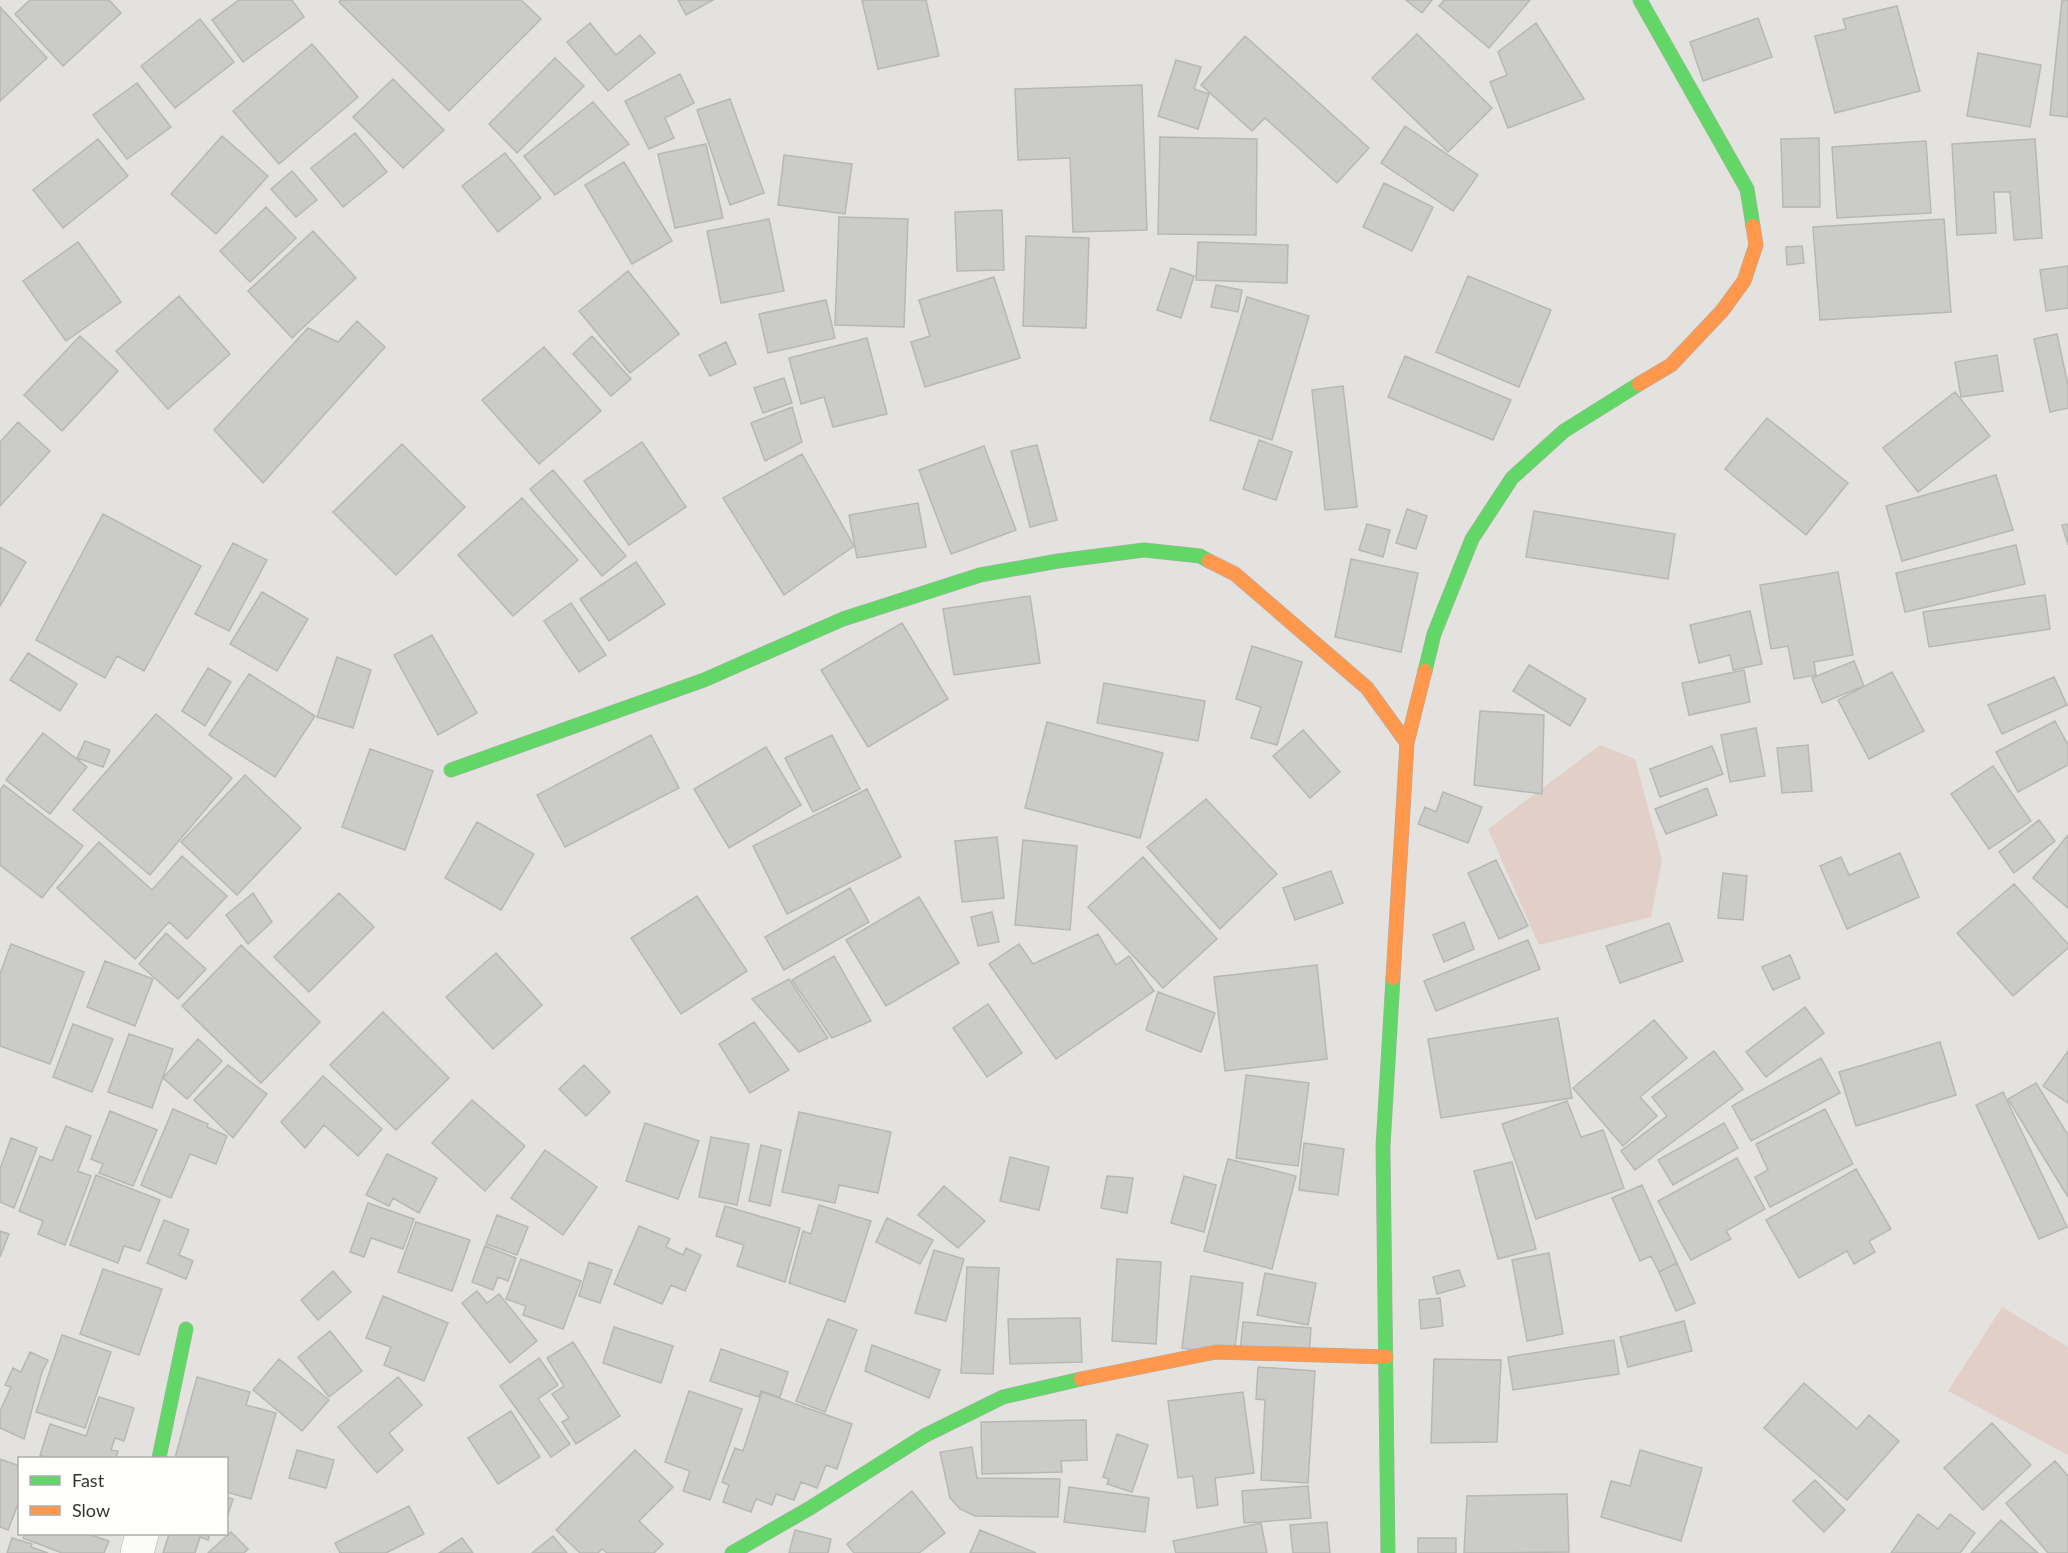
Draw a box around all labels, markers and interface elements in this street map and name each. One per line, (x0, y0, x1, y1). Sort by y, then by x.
legend (18, 1457, 228, 1535)
text: Fast (72, 1469, 105, 1491)
text: Slow (72, 1499, 110, 1521)

